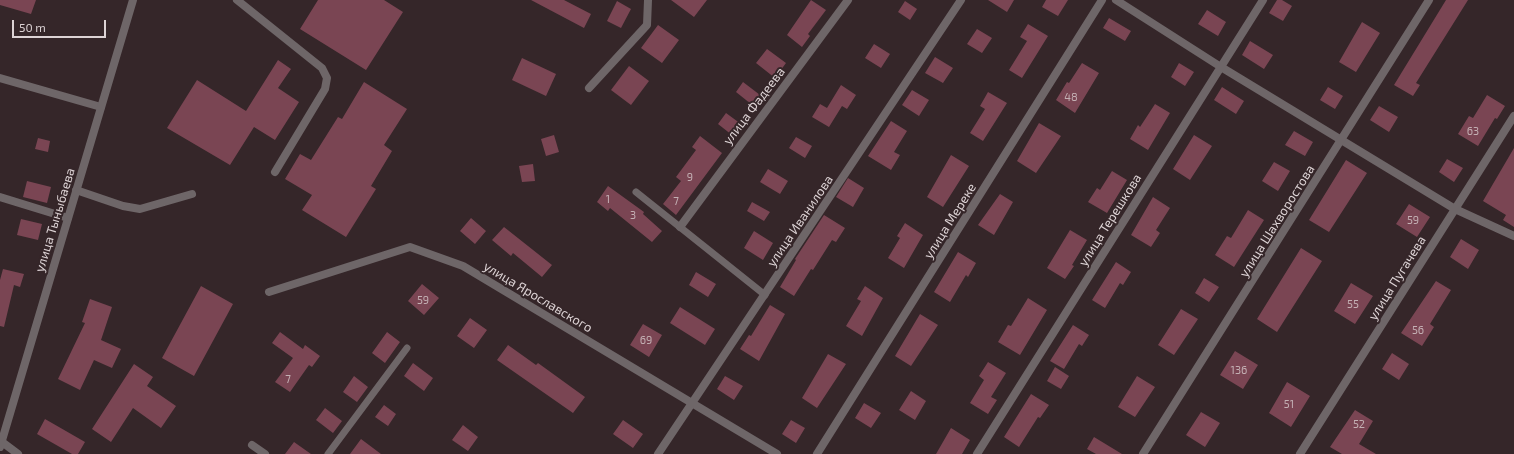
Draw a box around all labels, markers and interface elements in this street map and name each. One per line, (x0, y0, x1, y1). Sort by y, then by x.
scale bar (14, 12, 108, 38)
text: 50 m (19, 20, 46, 34)
street label: улица Фадеева (720, 64, 788, 148)
house number: 48 (1064, 90, 1078, 104)
house number: 63 (1467, 124, 1479, 138)
street label: улица Шахворостова (1236, 162, 1318, 280)
street label: улица Тыныбаева (32, 166, 78, 274)
house number: 9 (687, 170, 693, 184)
street label: улица Терешкова (1075, 171, 1145, 269)
street label: улица Иванилова (764, 172, 836, 270)
street label: улица Мереке (921, 180, 979, 262)
house number: 1 (606, 192, 610, 206)
house number: 7 (673, 194, 679, 208)
house number: 3 (630, 208, 636, 222)
house number: 59 (1407, 213, 1419, 227)
street label: улица Пугачева (1365, 233, 1429, 323)
street label: улица Ярославского (481, 258, 595, 336)
house number: 59 (417, 293, 429, 307)
house number: 55 (1347, 297, 1359, 311)
house number: 56 (1412, 323, 1424, 337)
house number: 69 (640, 333, 652, 347)
house number: 136 (1231, 363, 1247, 377)
house number: 7 (285, 372, 291, 386)
house number: 51 (1284, 397, 1294, 411)
house number: 52 (1353, 417, 1365, 431)

